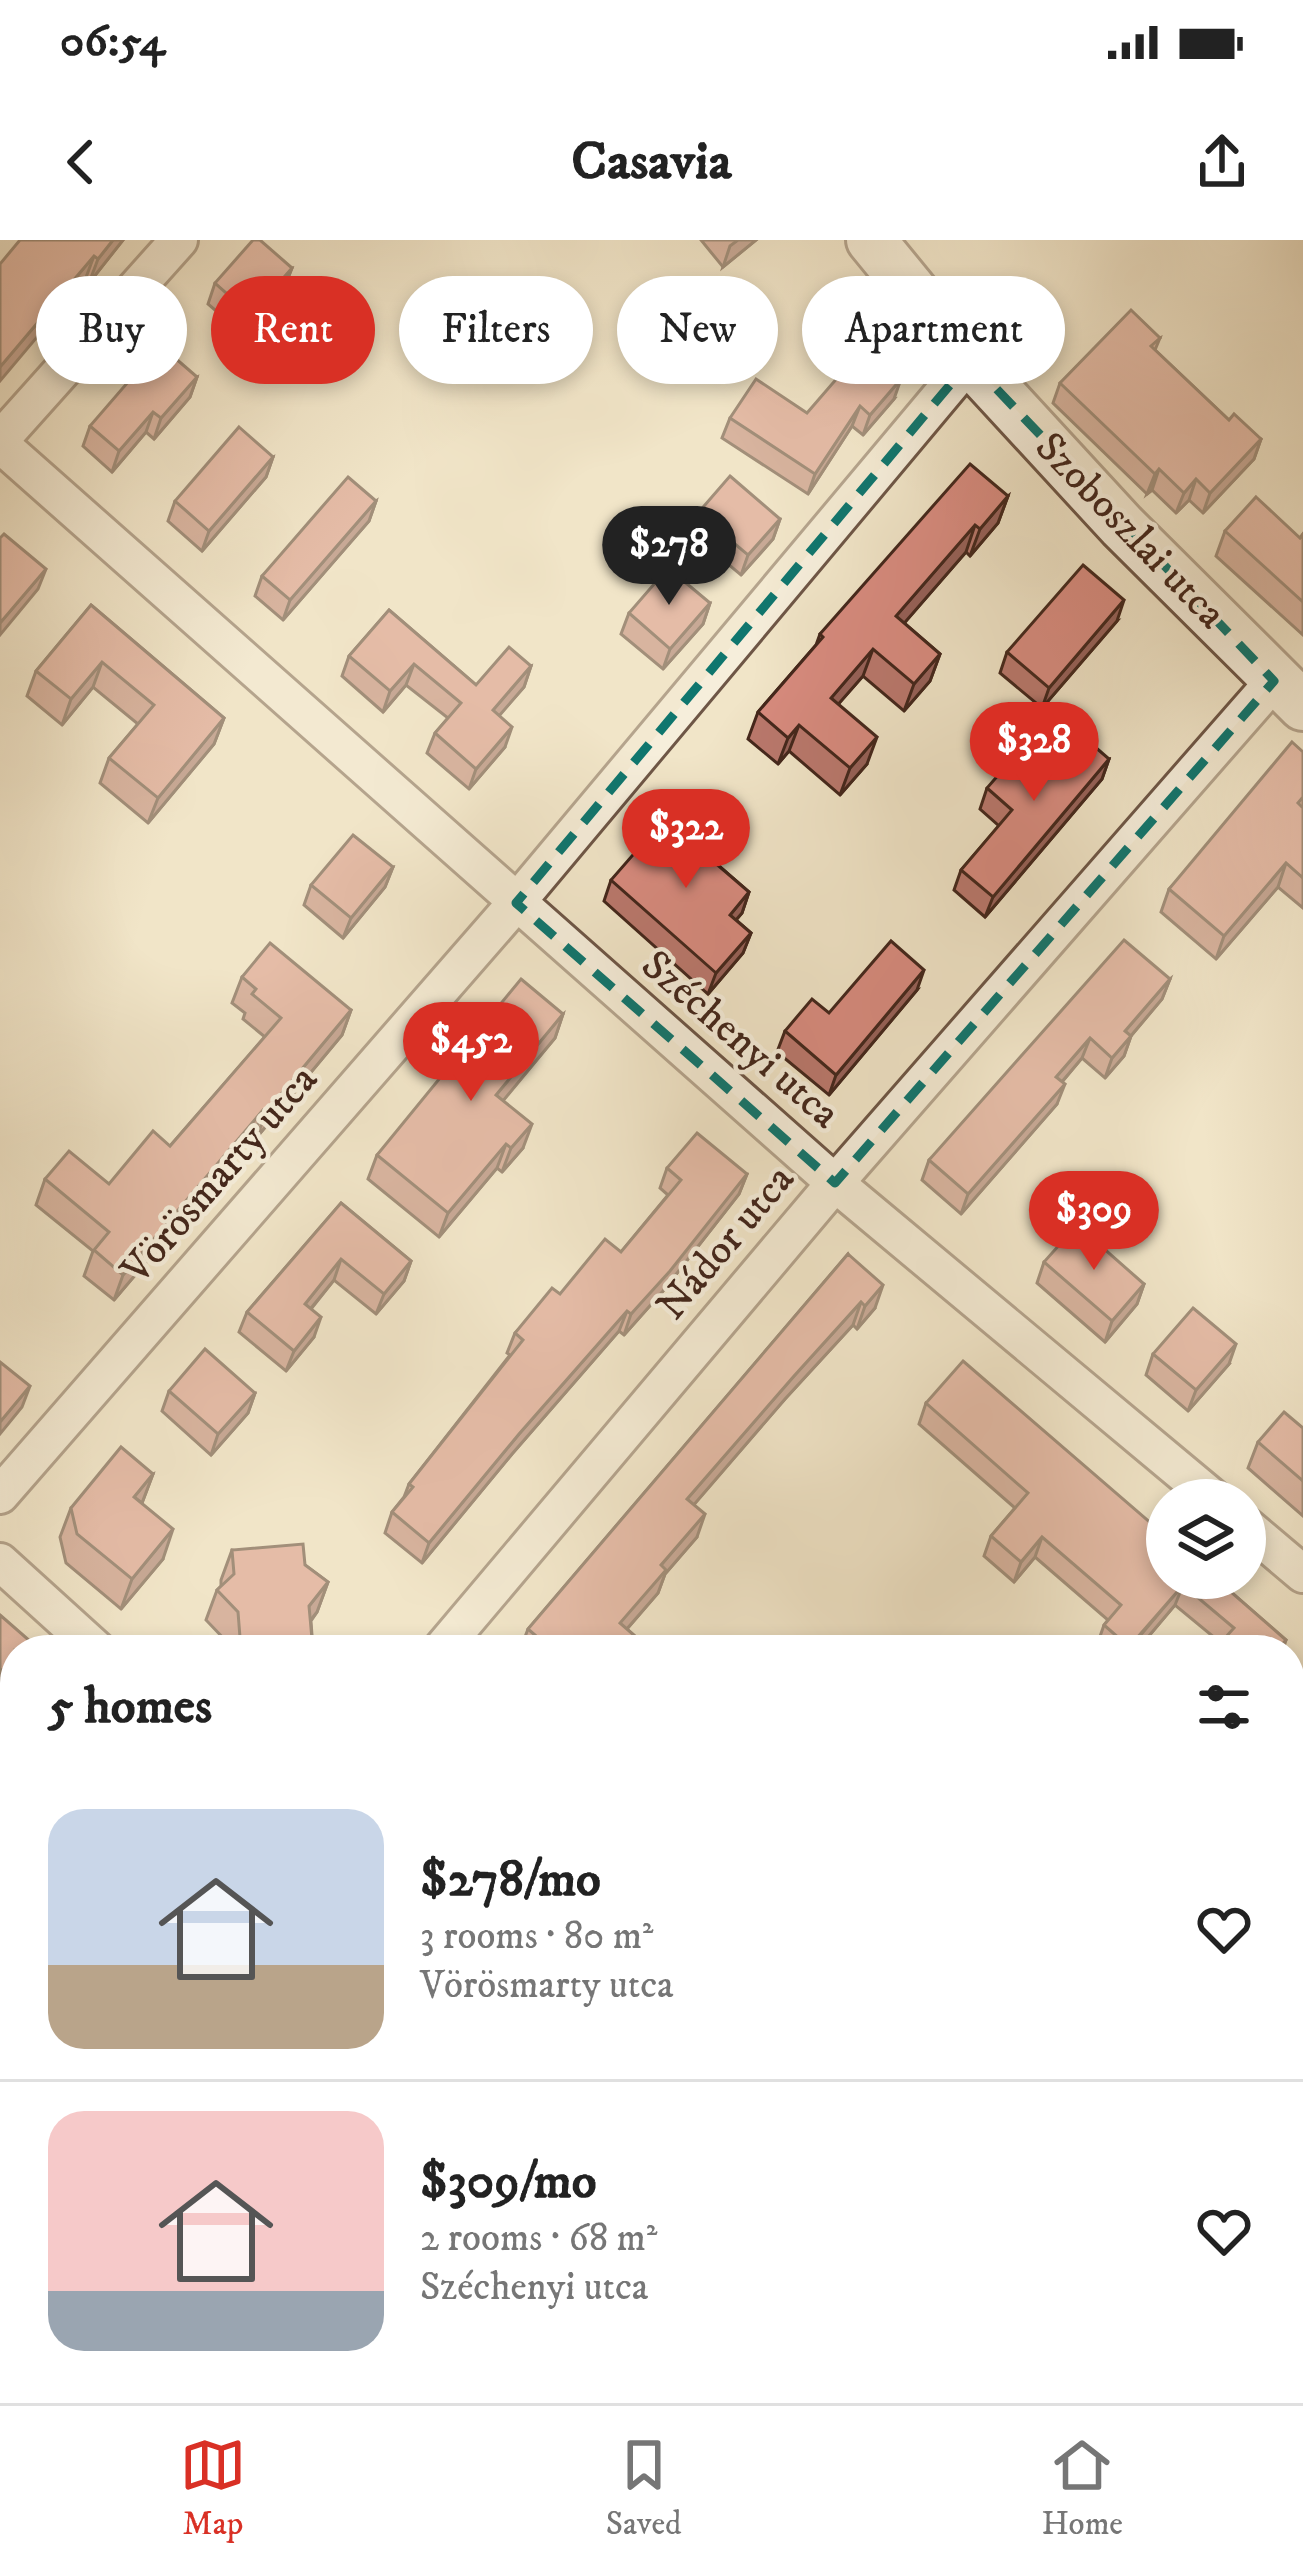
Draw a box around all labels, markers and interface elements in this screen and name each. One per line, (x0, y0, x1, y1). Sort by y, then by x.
text: 06:54 (60, 14, 165, 70)
icon: back (48, 129, 114, 195)
text: Casavia (571, 129, 732, 196)
icon: share (1189, 129, 1255, 195)
chip: Buy (36, 276, 187, 384)
chip: Rent (211, 276, 375, 384)
chip: Filters (399, 276, 593, 384)
chip: New (617, 276, 778, 384)
chip: Apartment (802, 276, 1065, 384)
street label: Szoboszlai utca (1024, 422, 1237, 640)
pin: $278 (598, 506, 740, 608)
text: $278 (629, 520, 709, 569)
pin: $328 (963, 702, 1105, 804)
text: $328 (997, 716, 1071, 765)
pin: $322 (615, 789, 757, 891)
text: $322 (649, 803, 723, 852)
street label: Széchenyi utca (630, 940, 850, 1140)
pin: $452 (400, 1002, 542, 1104)
text: $452 (430, 1016, 512, 1065)
street label: Vörösmarty utca (110, 1055, 329, 1296)
street label: Nádor utca (646, 1155, 806, 1331)
pin: $309 (1023, 1171, 1165, 1273)
text: $309 (1056, 1185, 1132, 1234)
map controls (1146, 1479, 1266, 1599)
button: layers (1146, 1479, 1266, 1599)
icon: filters (1191, 1674, 1257, 1740)
text: 5 homes (48, 1675, 212, 1739)
text: $278/mo (420, 1848, 601, 1912)
icon: home (144, 1857, 288, 2001)
icon: heart (1191, 1896, 1257, 1962)
text: 3 rooms · 80 m² (420, 1912, 653, 1961)
text: Vörösmarty utca (420, 1961, 674, 2010)
text: $309/mo (420, 2150, 597, 2214)
icon: home (144, 2159, 288, 2303)
icon: heart (1191, 2198, 1257, 2264)
text: 2 rooms · 68 m² (420, 2214, 657, 2263)
text: Széchenyi utca (420, 2263, 648, 2312)
tab: Map (180, 2432, 246, 2545)
tab: Saved (606, 2432, 682, 2545)
tab: Home (1041, 2432, 1123, 2545)

